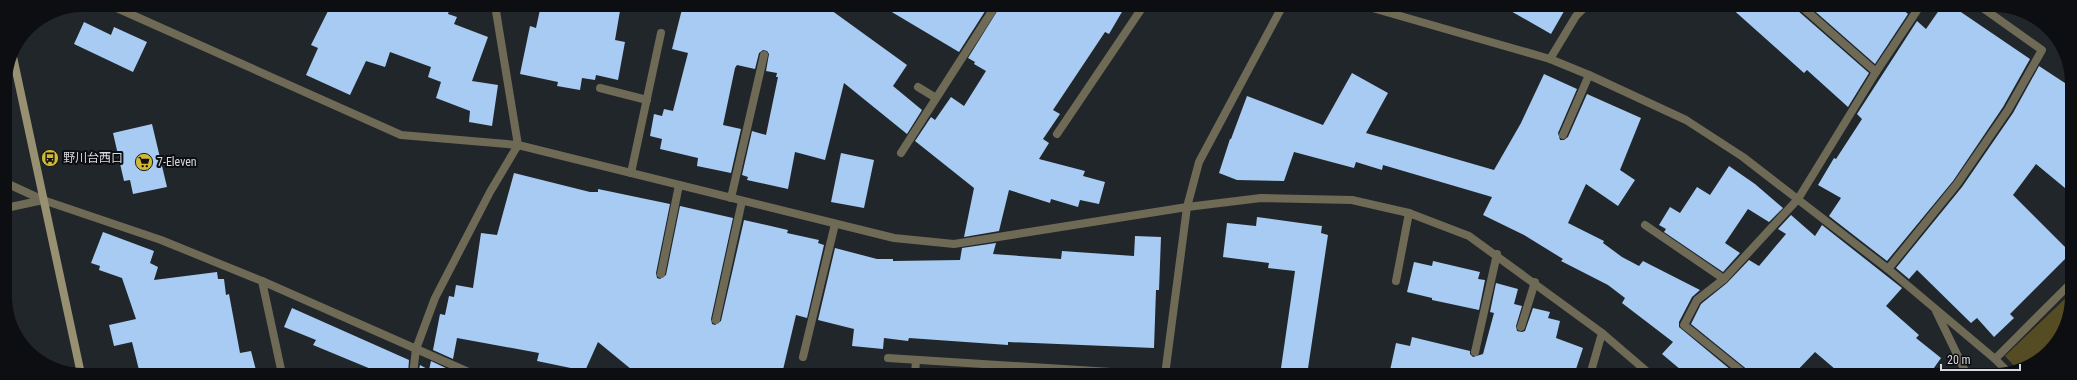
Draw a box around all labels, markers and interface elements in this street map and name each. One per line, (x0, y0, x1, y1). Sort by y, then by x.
bus stop icon: 野川台西口 (40, 148, 60, 168)
place label: 野川台西口 (63, 151, 123, 165)
supermarket icon: 7-Eleven (134, 152, 154, 172)
place label: 7-Eleven (157, 155, 197, 169)
scale bar (1941, 346, 2020, 372)
text: 20 m (1947, 353, 1971, 367)

